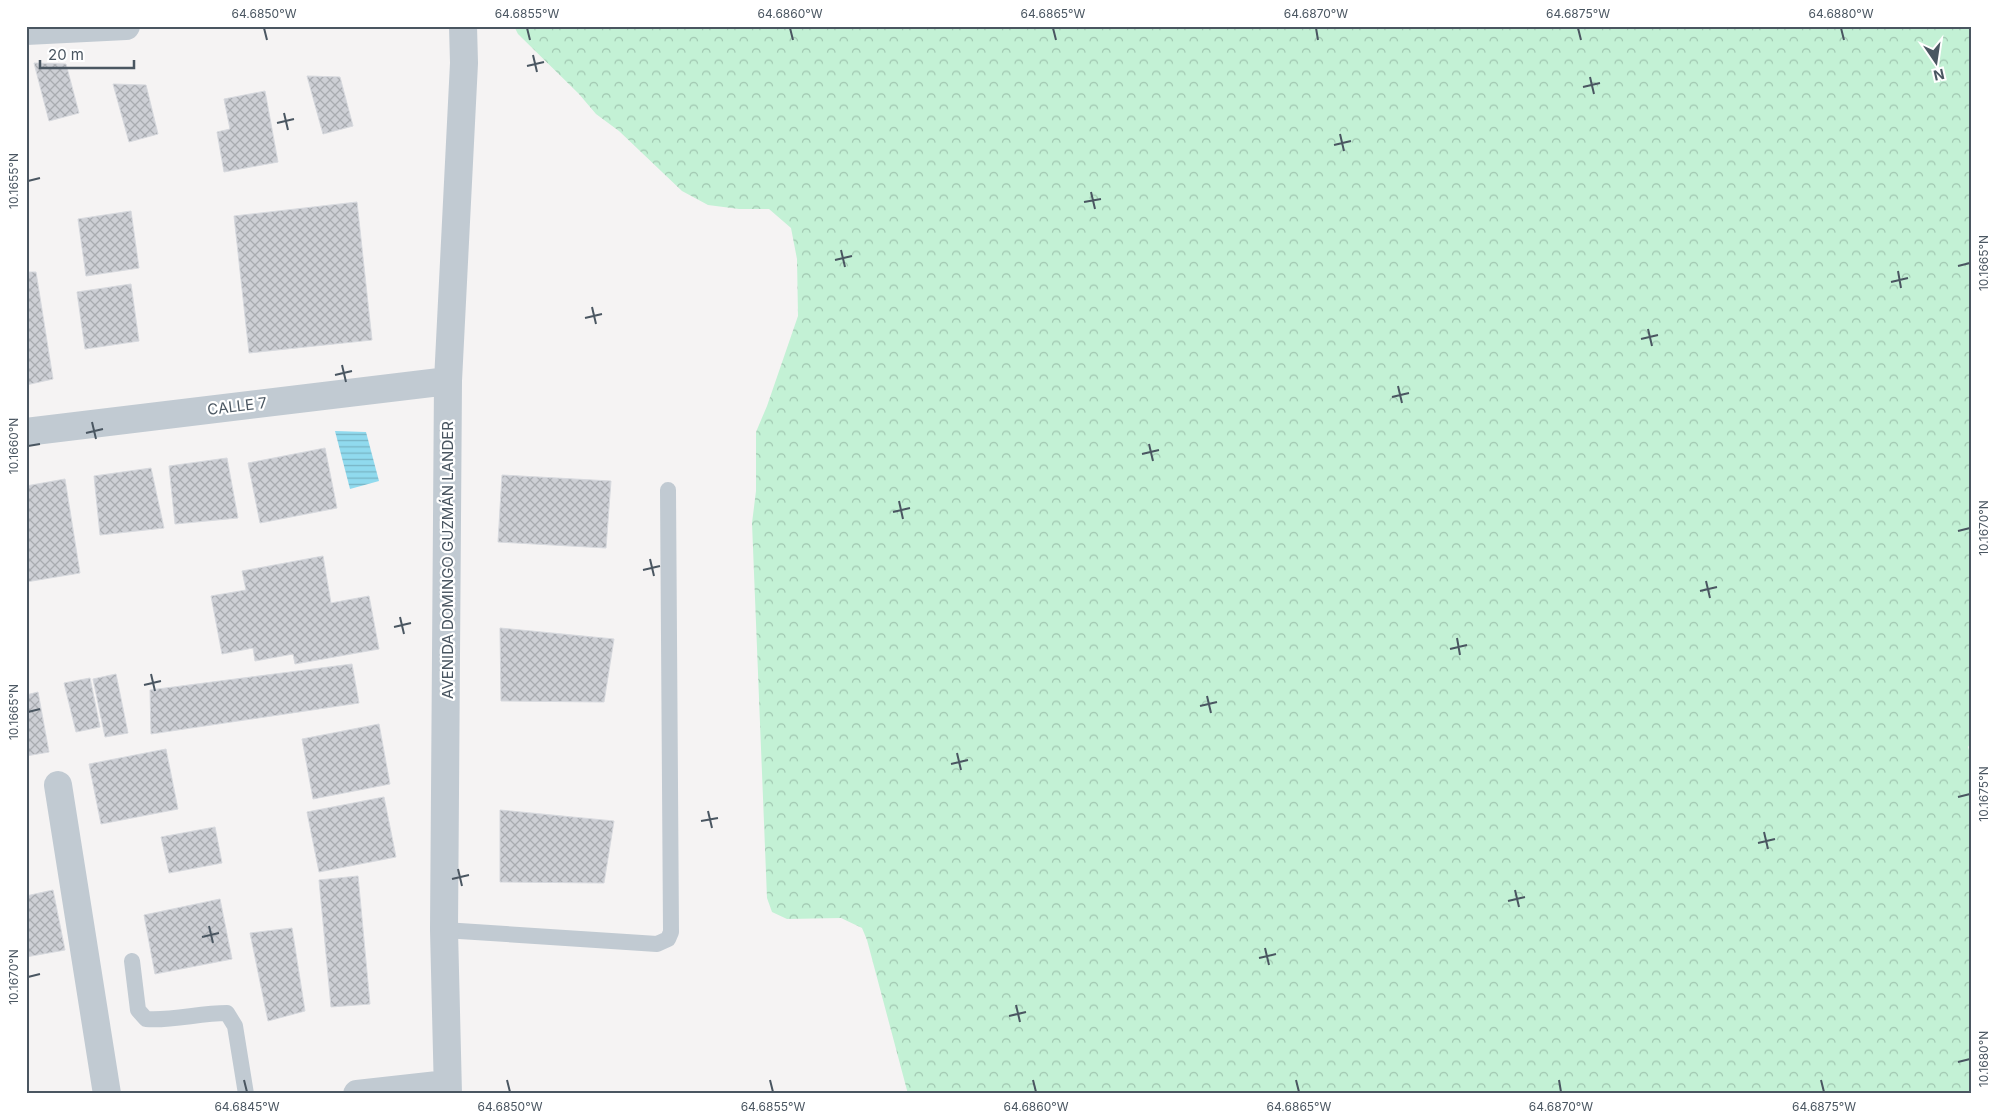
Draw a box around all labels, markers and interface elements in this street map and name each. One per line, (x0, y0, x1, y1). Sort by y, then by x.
text: 64.6850°W (232, 6, 297, 21)
text: 64.6855°W (495, 6, 560, 21)
text: 64.6860°W (757, 6, 823, 21)
text: 64.6865°W (1021, 6, 1086, 21)
text: 64.6870°W (1284, 6, 1348, 21)
text: 64.6875°W (1546, 6, 1610, 21)
text: 64.6880°W (1808, 6, 1874, 21)
scale bar (40, 38, 134, 70)
north arrow (1910, 38, 1960, 88)
text: 20 m (48, 45, 84, 64)
text: N (1932, 66, 1946, 85)
text: 10.1655°N (6, 153, 21, 209)
text: 10.1665°N (1976, 235, 1991, 291)
street label: CALLE 7 (206, 393, 268, 419)
text: 10.1660°N (6, 418, 21, 474)
street label: AVENIDA DOMINGO GUZMÁN LANDER (438, 421, 457, 699)
text: 10.1670°N (1976, 500, 1991, 556)
text: 10.1665°N (6, 684, 21, 740)
text: 10.1675°N (1976, 766, 1991, 822)
text: 10.1670°N (6, 949, 21, 1005)
text: 10.1680°N (1976, 1031, 1991, 1087)
text: 64.6845°W (214, 1099, 280, 1114)
text: 64.6850°W (478, 1099, 543, 1114)
text: 64.6855°W (741, 1099, 806, 1114)
text: 64.6860°W (1003, 1099, 1069, 1114)
text: 64.6865°W (1267, 1099, 1332, 1114)
text: 64.6870°W (1529, 1099, 1593, 1114)
text: 64.6875°W (1792, 1099, 1856, 1114)

